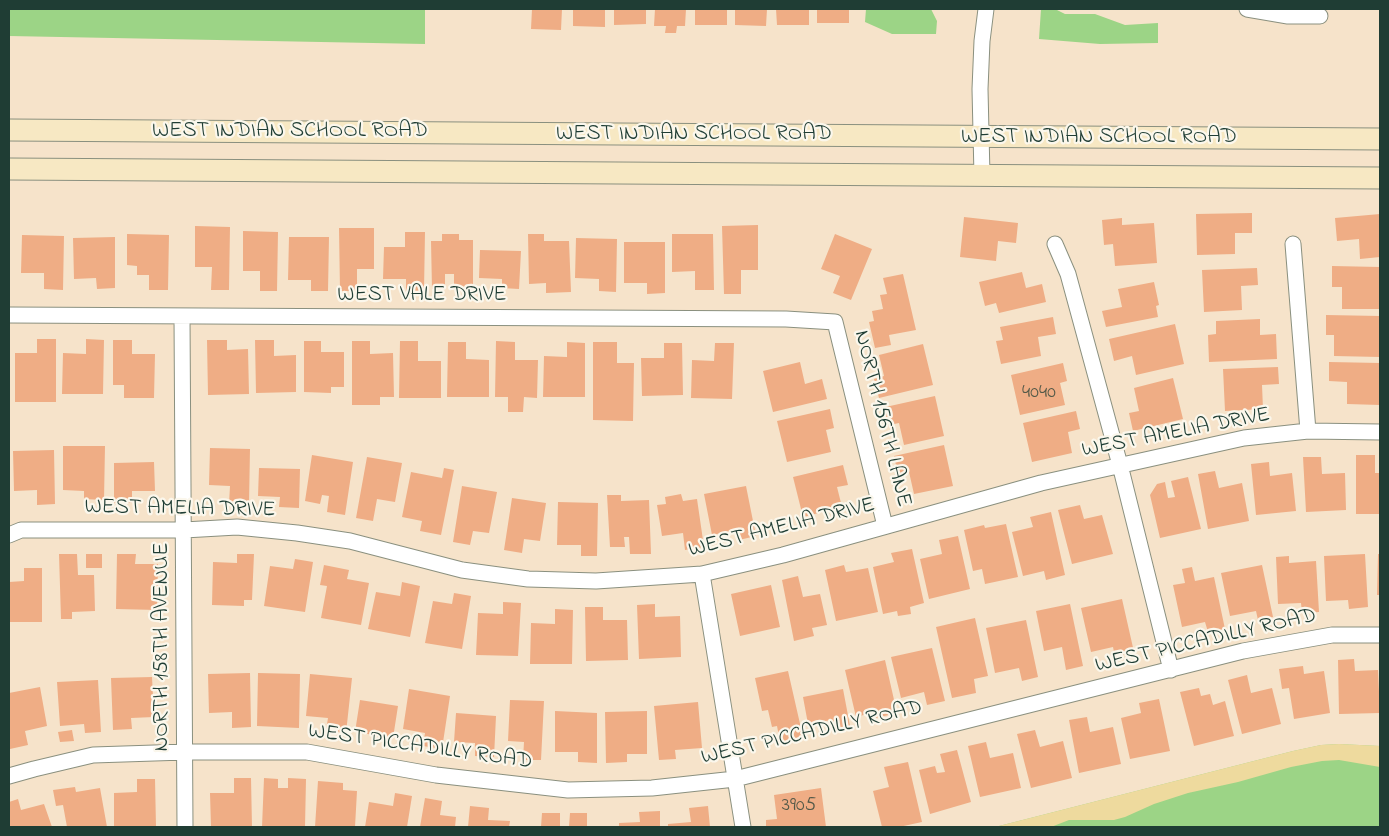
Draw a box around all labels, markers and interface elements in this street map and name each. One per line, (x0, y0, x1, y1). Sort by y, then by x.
street label: WEST INDIAN SCHOOL ROAD (152, 119, 428, 145)
street label: WEST INDIAN SCHOOL ROAD (556, 122, 832, 148)
street label: WEST INDIAN SCHOOL ROAD (961, 125, 1237, 151)
street label: WEST VALE DRIVE (337, 283, 507, 309)
street label: NORTH 156TH LANE (846, 328, 916, 510)
house number: 4040 (1022, 382, 1056, 406)
street label: WEST AMELIA DRIVE (1080, 403, 1272, 465)
street label: WEST AMELIA DRIVE (686, 493, 878, 565)
street label: WEST AMELIA DRIVE (84, 495, 276, 525)
street label: NORTH 158TH AVENUE (150, 542, 176, 752)
street label: WEST PICCADILLY ROAD (1093, 604, 1319, 680)
street label: WEST PICCADILLY ROAD (699, 696, 925, 772)
street label: WEST PICCADILLY ROAD (306, 719, 534, 777)
house number: 3905 (782, 795, 816, 819)

